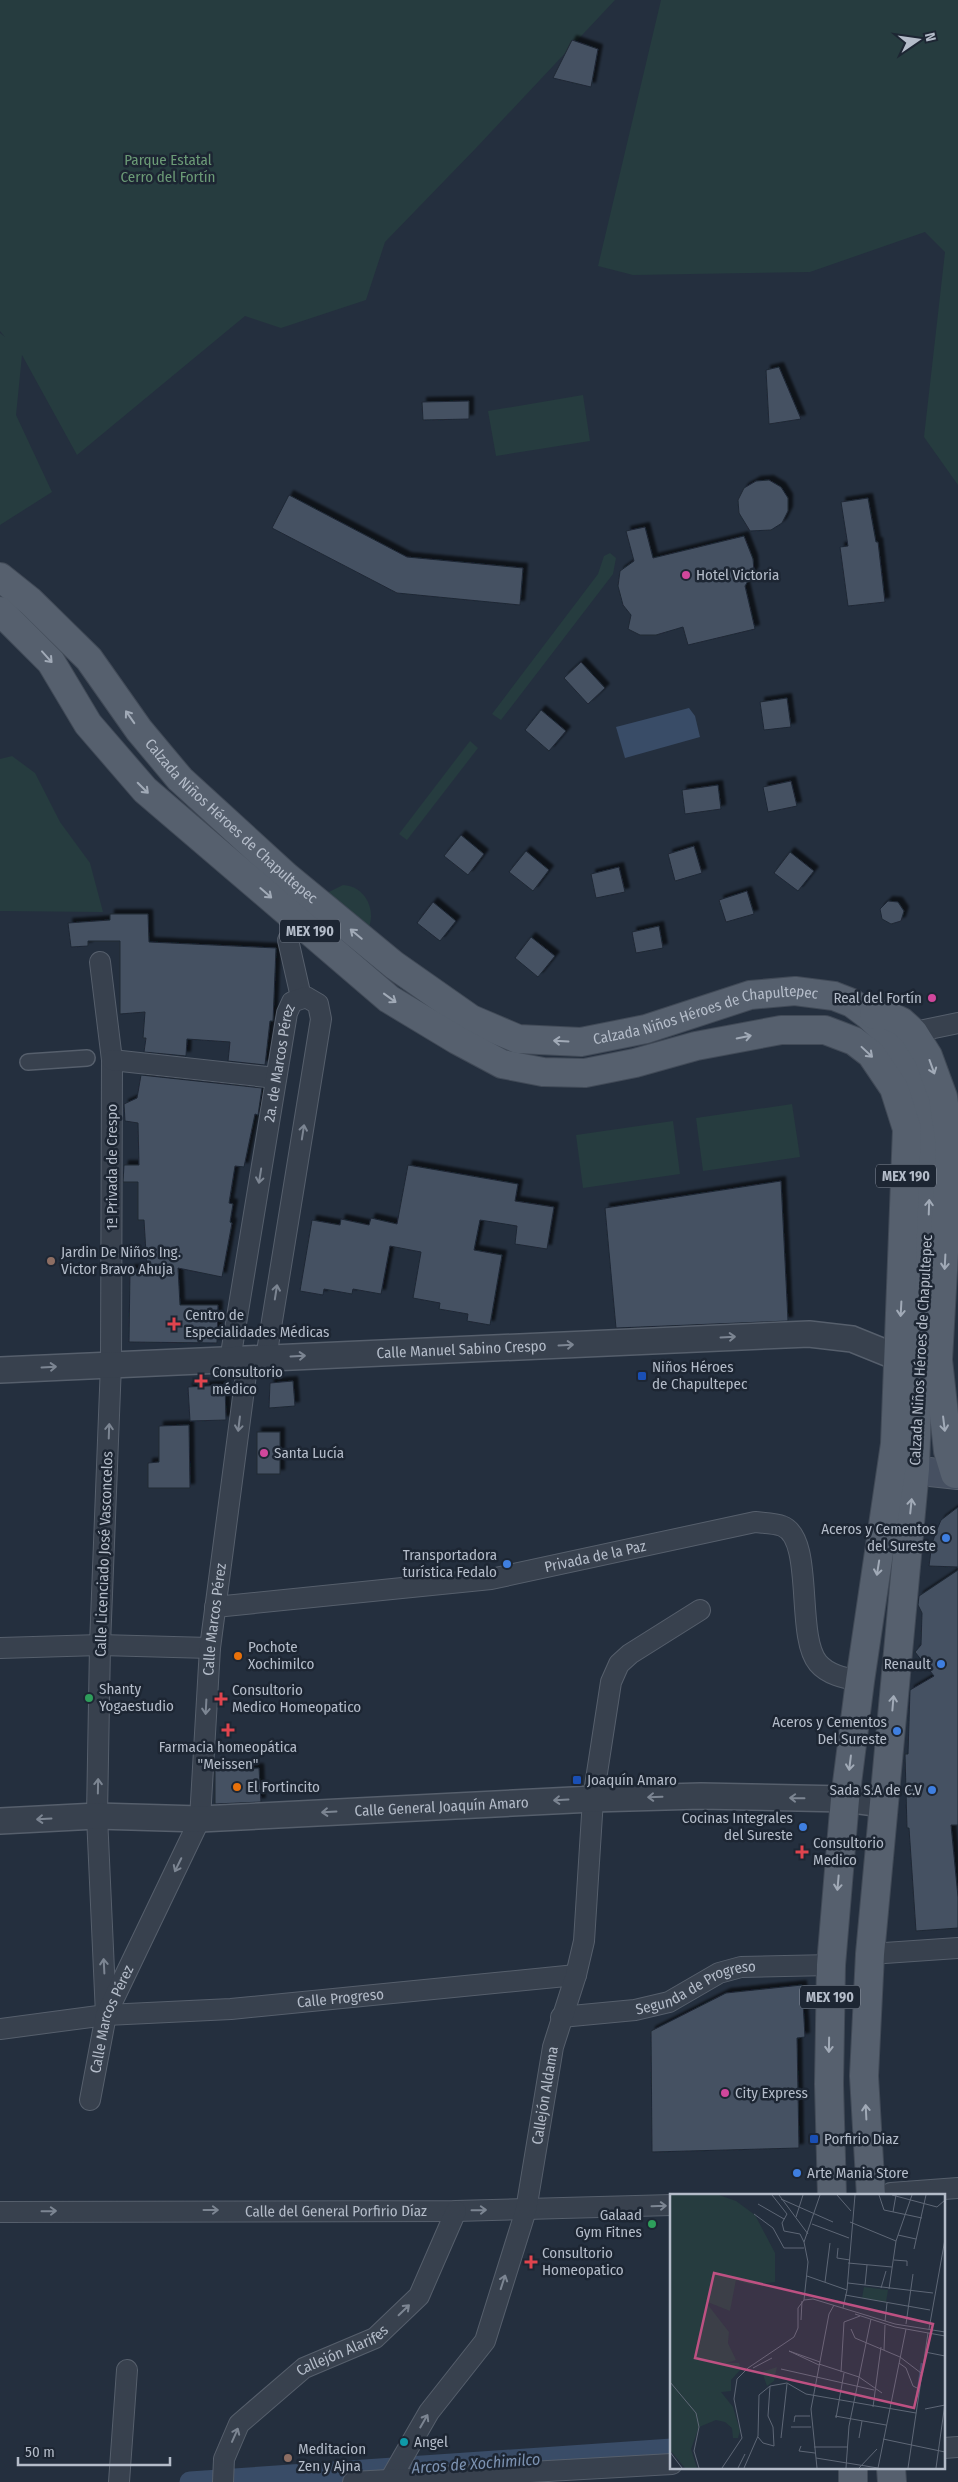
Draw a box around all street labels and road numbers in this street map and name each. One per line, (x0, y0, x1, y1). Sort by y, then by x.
street label: Calzada Niños Héroes de Chapultepec (141, 735, 322, 908)
road number: MEX 190 (280, 919, 340, 942)
street label: Calzada Niños Héroes de Chapultepec (591, 982, 820, 1048)
street label: 2a. de Marcos Pérez (260, 1001, 299, 1123)
street label: 1ª Privada de Crespo (103, 1104, 121, 1230)
road number: MEX 190 (876, 1164, 936, 1188)
street label: Calzada Niños Héroes de Chapultepec (906, 1233, 936, 1466)
street label: Calle Manuel Sabino Crespo (376, 1337, 547, 1362)
street label: Calle Licenciado José Vasconcelos (91, 1451, 117, 1657)
street label: Privada de la Paz (543, 1537, 648, 1576)
street label: Calle Marcos Pérez (199, 1562, 230, 1676)
street label: Calle General Joaquín Amaro (354, 1793, 529, 1820)
street label: Segunda de Progreso (634, 1958, 756, 2019)
street label: Calle Marcos Pérez (86, 1962, 138, 2075)
street label: Calle Progreso (296, 1985, 385, 2011)
road number: MEX 190 (800, 1985, 860, 2008)
street label: Callejón Aldama (528, 2045, 562, 2146)
street label: Calle del General Porfirio Díaz (245, 2202, 427, 2220)
street label: Callejón Alarifes (292, 2321, 392, 2380)

